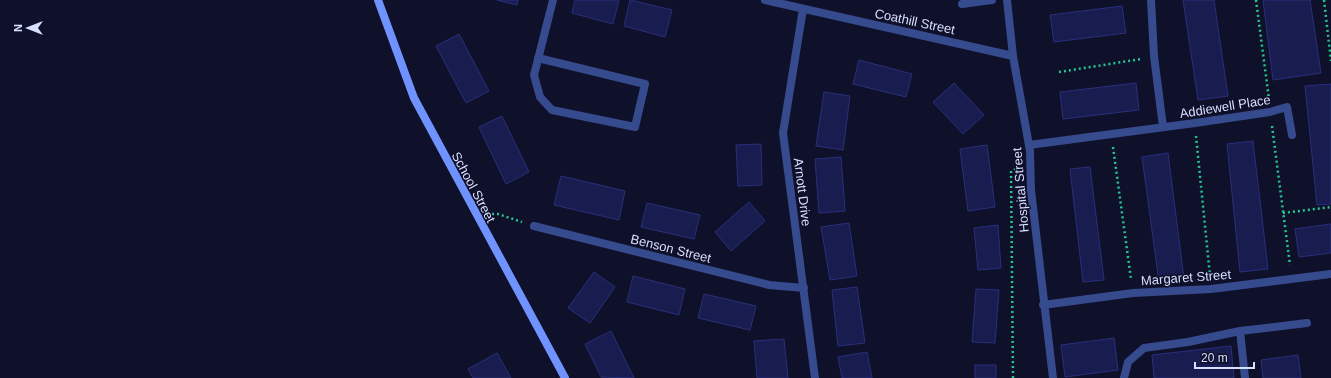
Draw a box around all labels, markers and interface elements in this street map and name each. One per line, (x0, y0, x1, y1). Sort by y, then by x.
street label: Coathill Street (873, 6, 957, 37)
north arrow (8, 8, 48, 48)
text: N (12, 24, 24, 32)
street label: Addiewell Place (1179, 92, 1272, 121)
street label: Hospital Street (1009, 146, 1032, 233)
street label: School Street (449, 149, 499, 226)
street label: Arnott Drive (791, 157, 814, 227)
street label: Benson Street (629, 231, 713, 266)
street label: Margaret Street (1140, 267, 1232, 288)
scale bar (1195, 344, 1254, 370)
text: 20 m (1201, 351, 1228, 365)

